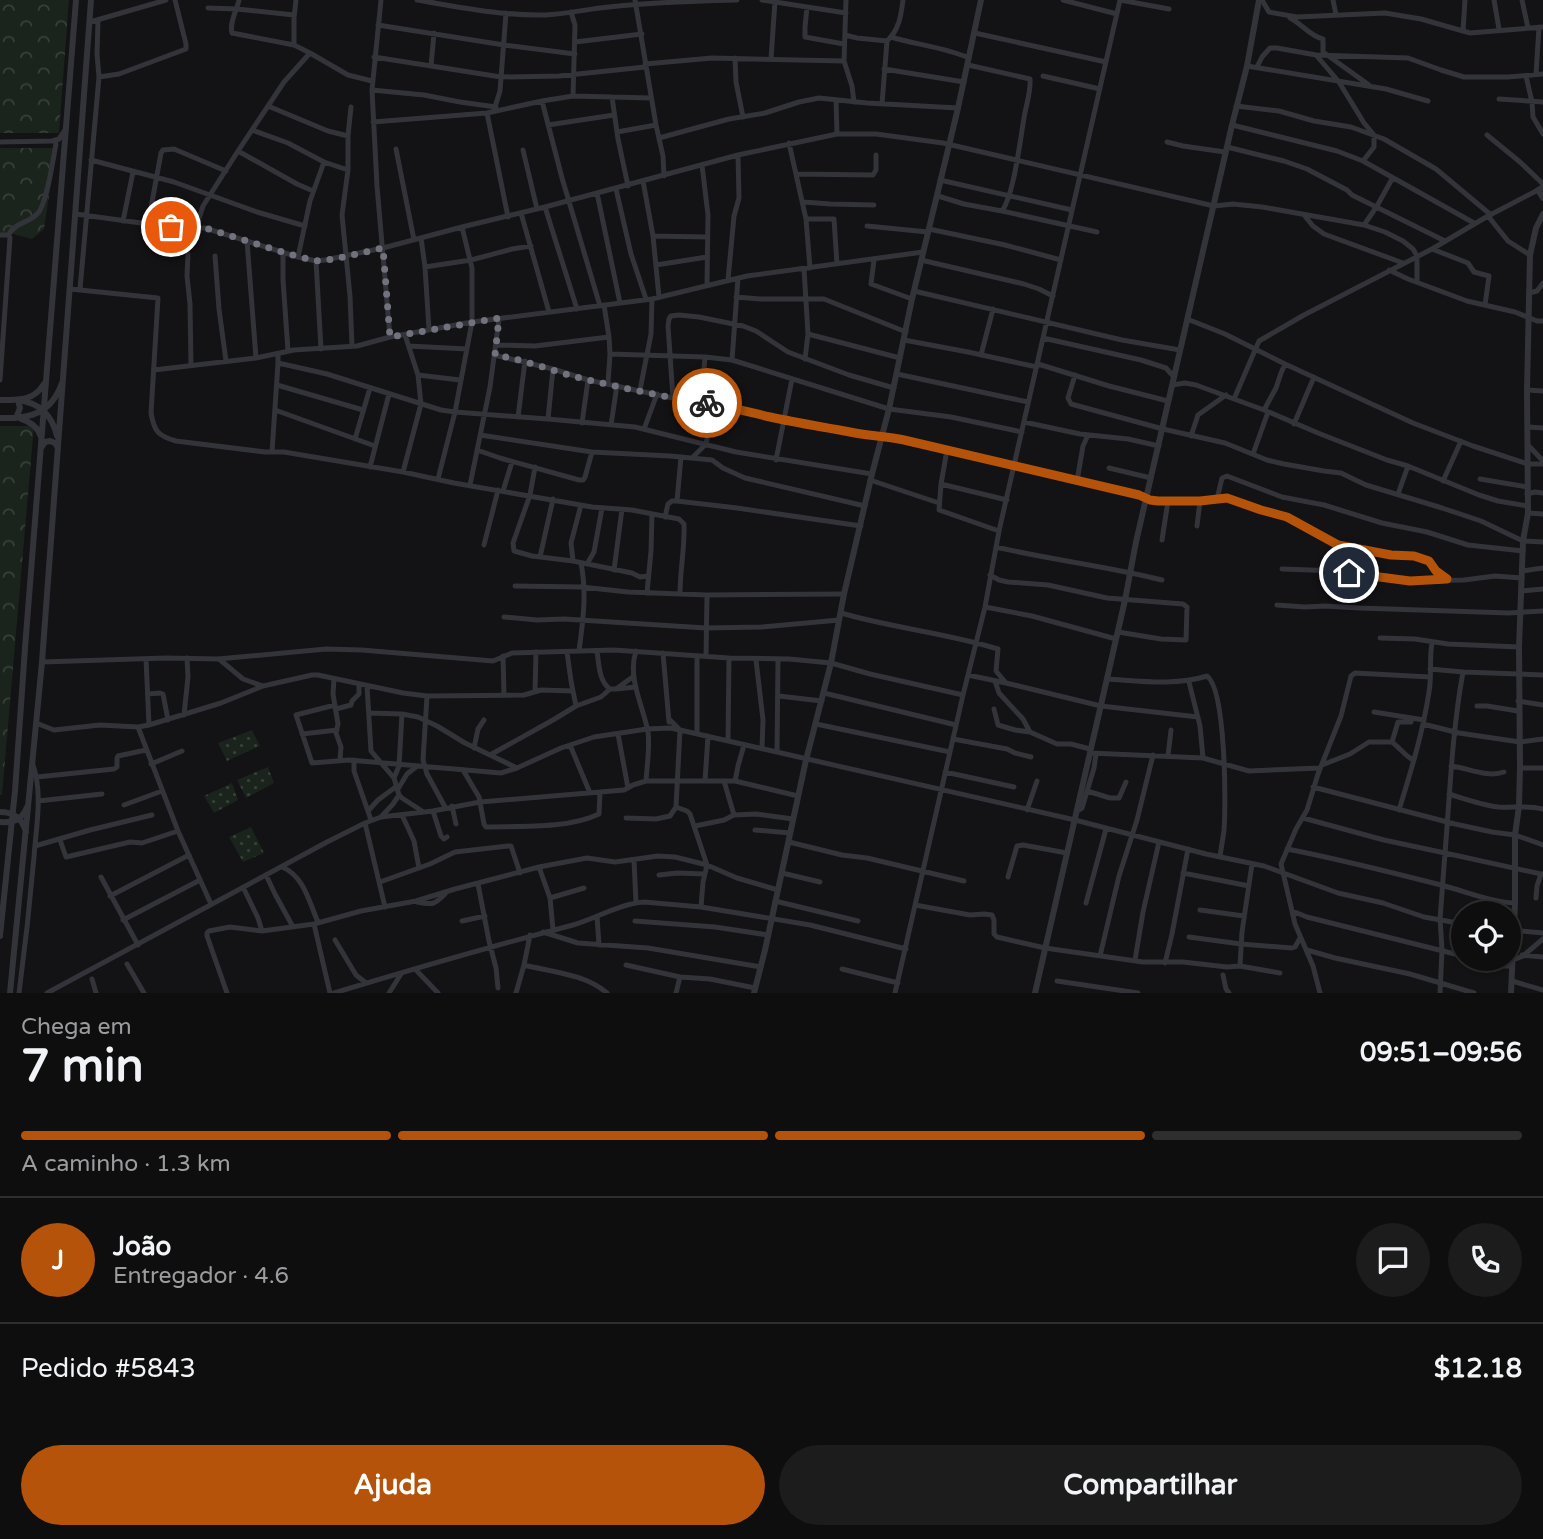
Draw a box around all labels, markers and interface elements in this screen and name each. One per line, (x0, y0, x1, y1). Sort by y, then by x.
pin (141, 197, 201, 257)
icon: bag (152, 208, 190, 246)
courier (672, 368, 742, 438)
icon: bike (688, 384, 726, 422)
pin (1319, 543, 1379, 603)
icon: home (1330, 554, 1368, 592)
map controls (1451, 901, 1521, 971)
button: locate (1451, 901, 1521, 971)
text: Chega em (21, 1013, 132, 1041)
text: 09:51–09:56 (1360, 1037, 1522, 1068)
text: 7 min (21, 1039, 144, 1094)
text: A caminho · 1.3 km (21, 1150, 231, 1178)
button: chat (1356, 1223, 1430, 1297)
button: phone (1448, 1223, 1522, 1297)
text: João (113, 1231, 171, 1262)
text: J (52, 1245, 64, 1276)
text: Entregador · 4.6 (113, 1262, 289, 1290)
text: Pedido #5843 (21, 1353, 196, 1384)
text: $12.18 (1434, 1353, 1522, 1384)
button: Ajuda (21, 1445, 765, 1525)
button: Compartilhar (779, 1445, 1522, 1525)

